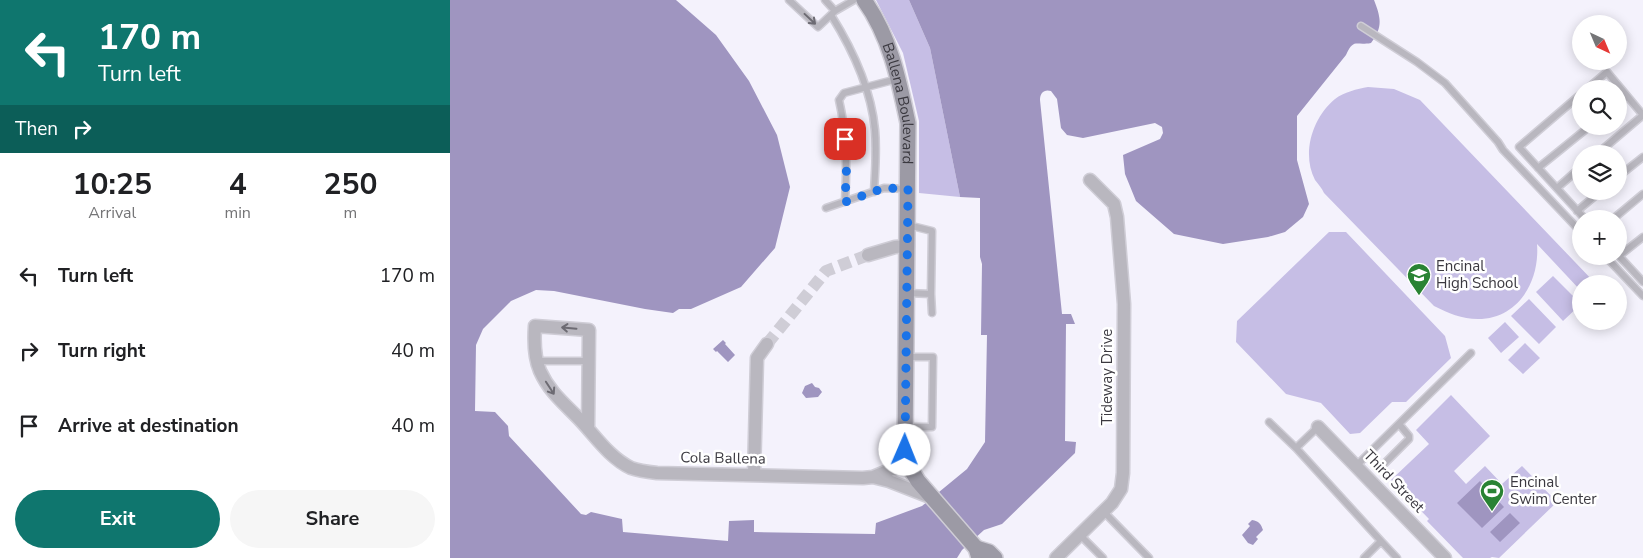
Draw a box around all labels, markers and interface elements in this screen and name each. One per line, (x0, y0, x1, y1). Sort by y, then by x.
one-way arrow (804, 13, 817, 25)
text: 170 m (98, 14, 201, 61)
north arrow (1572, 15, 1628, 70)
map controls (1572, 15, 1627, 330)
icon: left (15, 20, 80, 85)
street label: Ballena Boulevard (878, 40, 918, 164)
text: Turn left (98, 59, 181, 89)
button: search (1572, 80, 1627, 135)
icon: right (68, 115, 96, 143)
text: Then (15, 116, 58, 142)
pin (824, 118, 866, 160)
icon: arrive (831, 125, 859, 153)
button: layers (1572, 145, 1627, 200)
text: 10:25 (73, 164, 152, 205)
text: 4 (229, 164, 247, 205)
text: 250 (323, 164, 377, 205)
text: Arrival (88, 202, 136, 224)
text: min (224, 202, 251, 224)
text: m (344, 202, 357, 224)
button: + (1572, 210, 1627, 265)
place label: Encinal High School (1436, 256, 1518, 293)
icon: left (15, 262, 43, 290)
school or university icon: Encinal High School (1406, 262, 1432, 296)
text: Turn left (58, 263, 133, 289)
text: 170 m (380, 263, 435, 289)
button: − (1572, 275, 1627, 330)
one-way arrow (562, 324, 578, 333)
street label: Tideway Drive (1097, 329, 1117, 425)
icon: right (15, 337, 43, 365)
text: Turn right (58, 338, 145, 364)
text: 40 m (391, 338, 435, 364)
one-way arrow (546, 381, 556, 395)
icon: arrive (15, 412, 43, 440)
text: Arrive at destination (58, 413, 239, 439)
text: 40 m (391, 413, 435, 439)
position arrow (878, 423, 930, 475)
street label: Third Street (1359, 445, 1429, 517)
street label: Cola Ballena (680, 447, 766, 469)
place label: Encinal Swim Center (1510, 472, 1597, 509)
sports icon: Encinal Swim Center (1479, 478, 1505, 512)
button: Exit (15, 490, 220, 548)
button: Share (230, 490, 435, 548)

